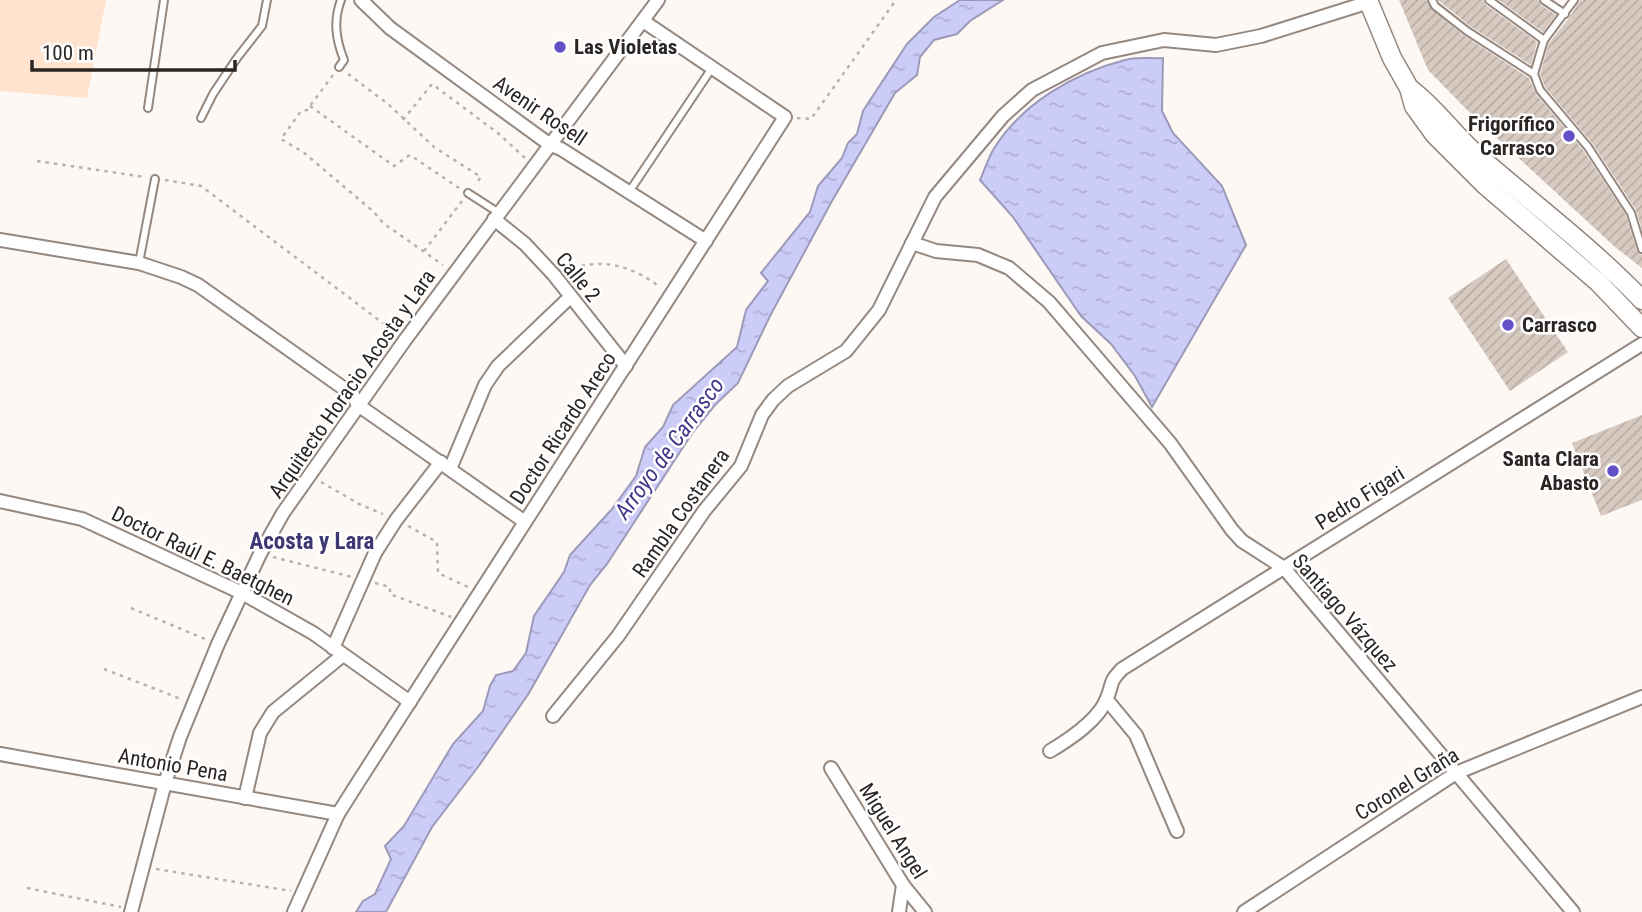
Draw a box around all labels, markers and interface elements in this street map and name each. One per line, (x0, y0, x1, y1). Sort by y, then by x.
scale bar (32, 28, 234, 72)
place label: Las Violetas (574, 35, 677, 59)
marker: Las Violetas (552, 39, 568, 55)
text: 100 m (42, 41, 94, 65)
street label: Avenir Rosell (489, 71, 591, 151)
place label: Frigorífico Carrasco (1468, 112, 1555, 160)
marker: Frigorífico Carrasco (1561, 128, 1577, 144)
street label: Calle 2 (551, 247, 605, 307)
street label: Arquitecto Horacio Acosta y Lara (264, 265, 440, 503)
place label: Carrasco (1522, 313, 1597, 337)
marker: Carrasco (1500, 317, 1516, 333)
street label: Doctor Ricardo Areco (505, 348, 621, 508)
water label: Arroyo de Carrasco (608, 372, 730, 525)
street label: Rambla Costanera (628, 444, 734, 582)
place label: Santa Clara Abasto (1503, 447, 1599, 495)
street label: Pedro Figari (1311, 461, 1409, 535)
marker: Santa Clara Abasto (1605, 463, 1621, 479)
street label: Doctor Raúl E. Baetghen (108, 501, 298, 611)
district label: Acosta y Lara (250, 528, 375, 555)
street label: Santiago Vázquez (1287, 549, 1403, 677)
street label: Coronel Graña (1351, 743, 1463, 825)
street label: Antonio Pena (116, 744, 230, 786)
street label: Miguel Angel (854, 779, 932, 883)

